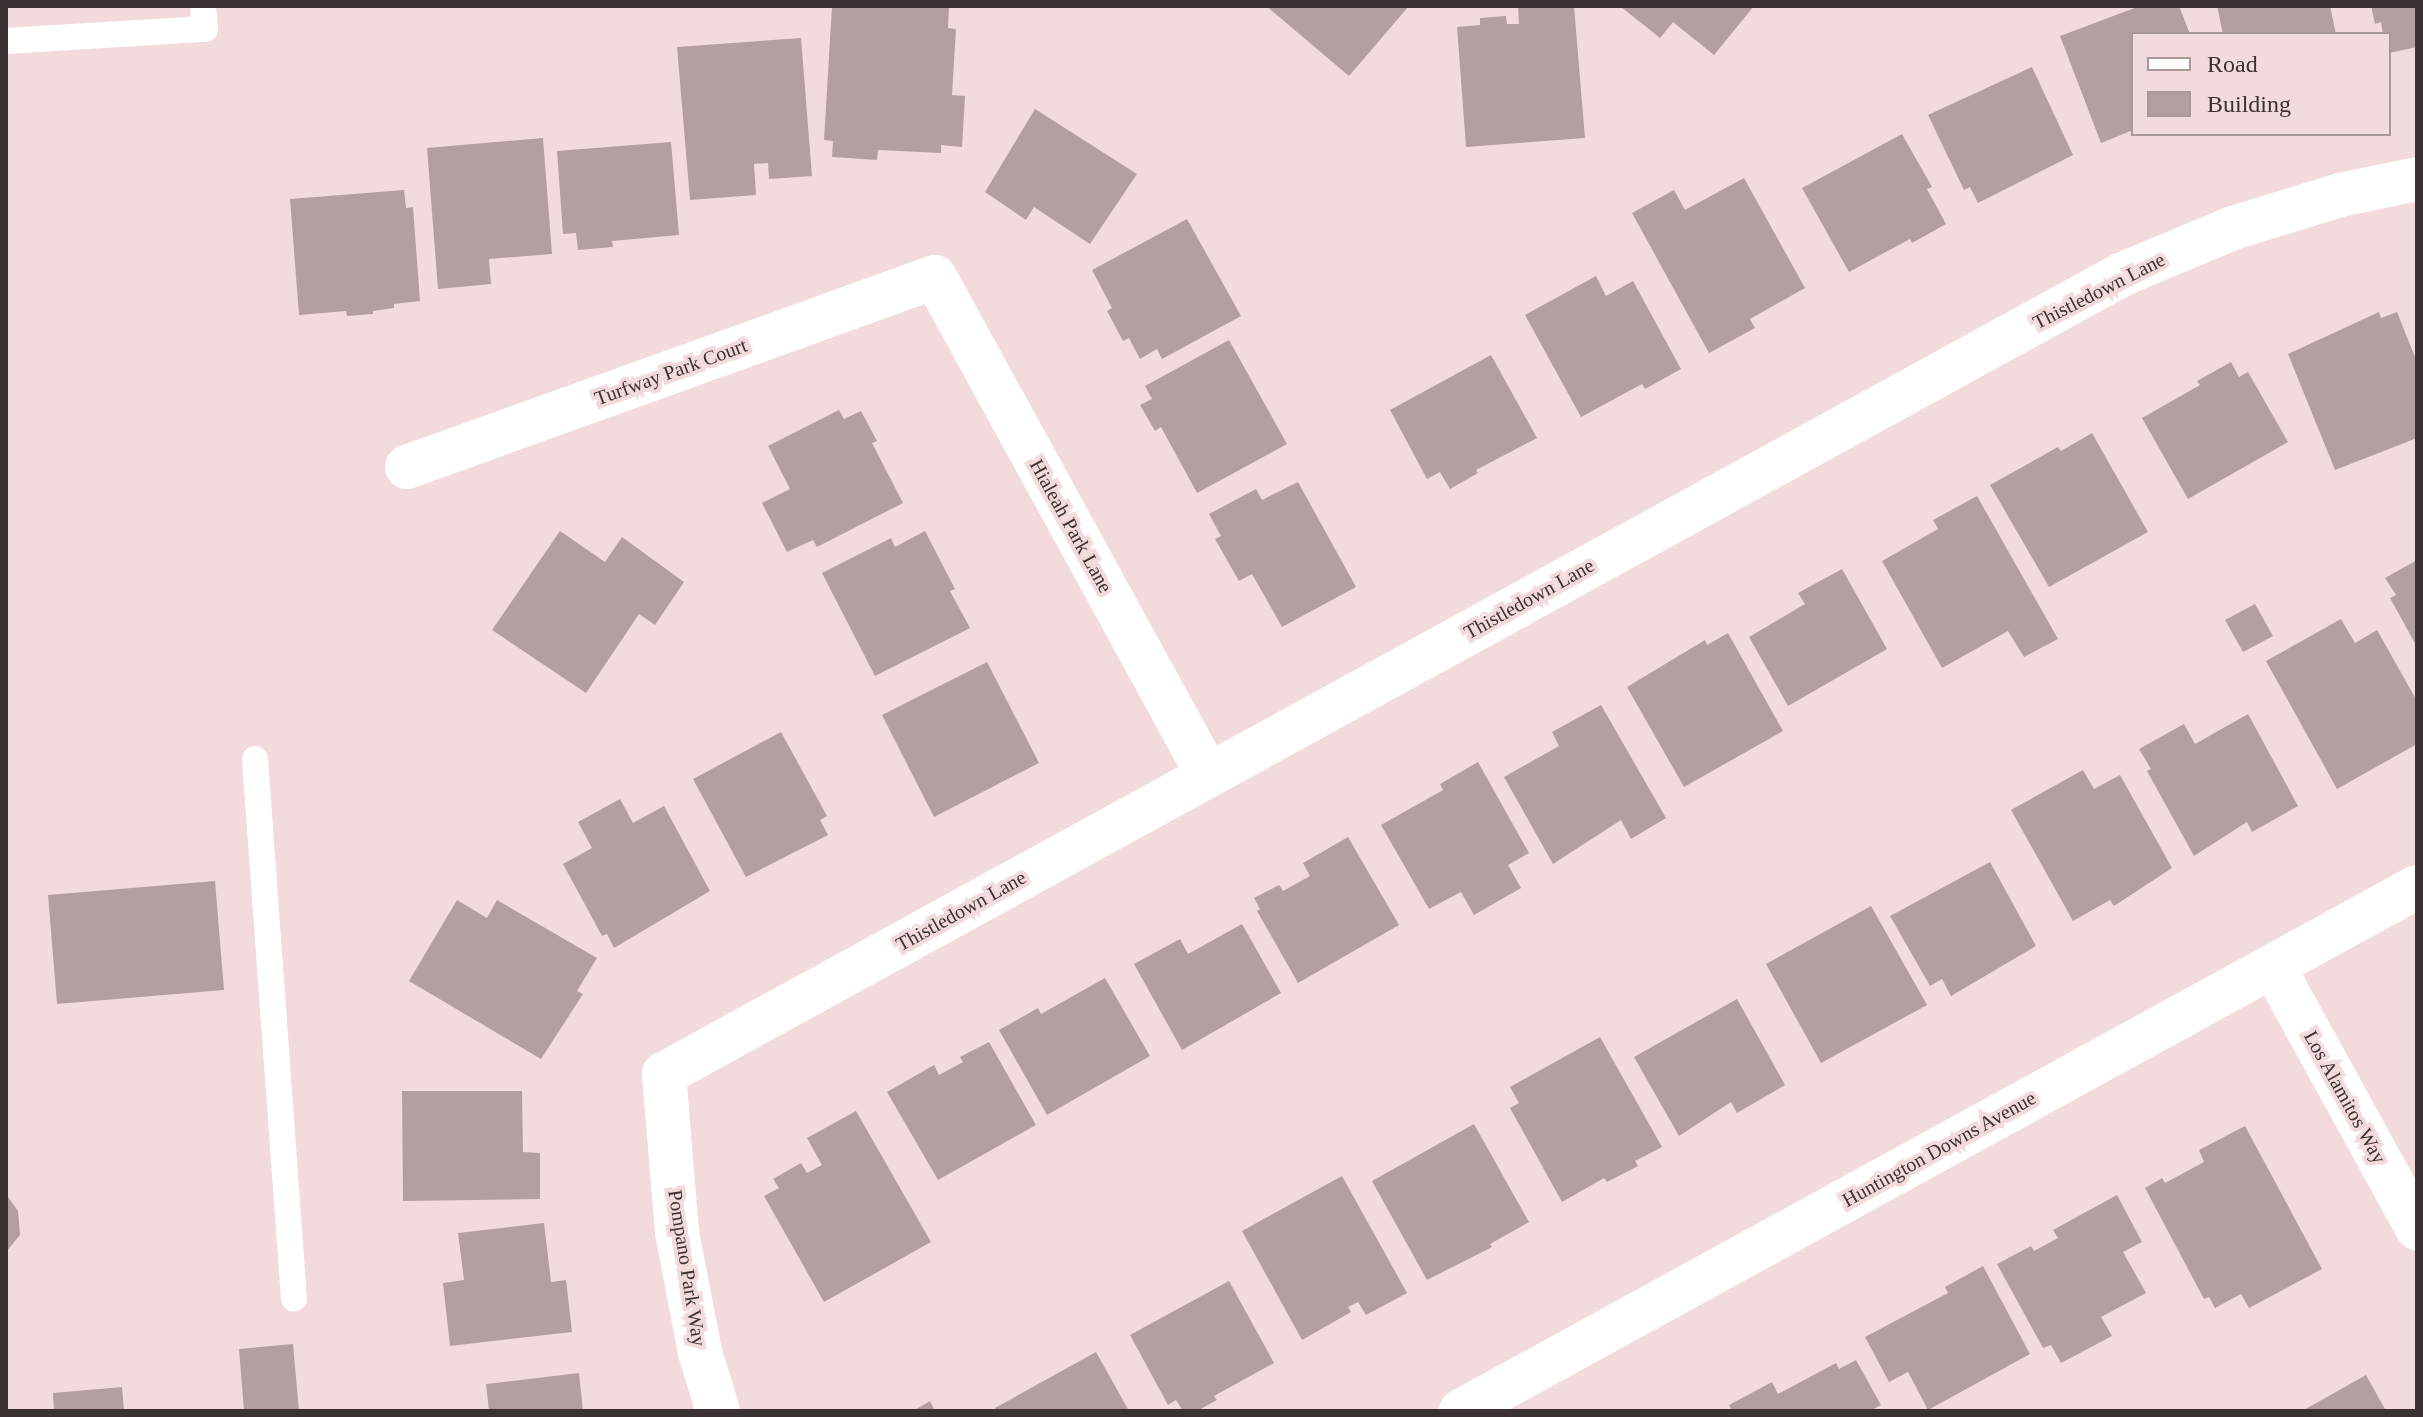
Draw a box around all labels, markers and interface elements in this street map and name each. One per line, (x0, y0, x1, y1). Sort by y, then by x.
legend (2131, 32, 2391, 136)
text: Road (2207, 51, 2258, 77)
text: Building (2207, 91, 2291, 117)
street label: Thistledown Lane (2029, 247, 2169, 335)
street label: Turfway Park Court (592, 333, 750, 411)
street label: Hialeah Park Lane (1024, 455, 1118, 597)
street label: Thistledown Lane (1460, 553, 1598, 645)
street label: Thistledown Lane (892, 865, 1030, 957)
street label: Los Alamitos Way (2298, 1026, 2392, 1168)
street label: Huntington Downs Avenue (1838, 1086, 2040, 1212)
street label: Pompano Park Way (663, 1188, 711, 1348)

